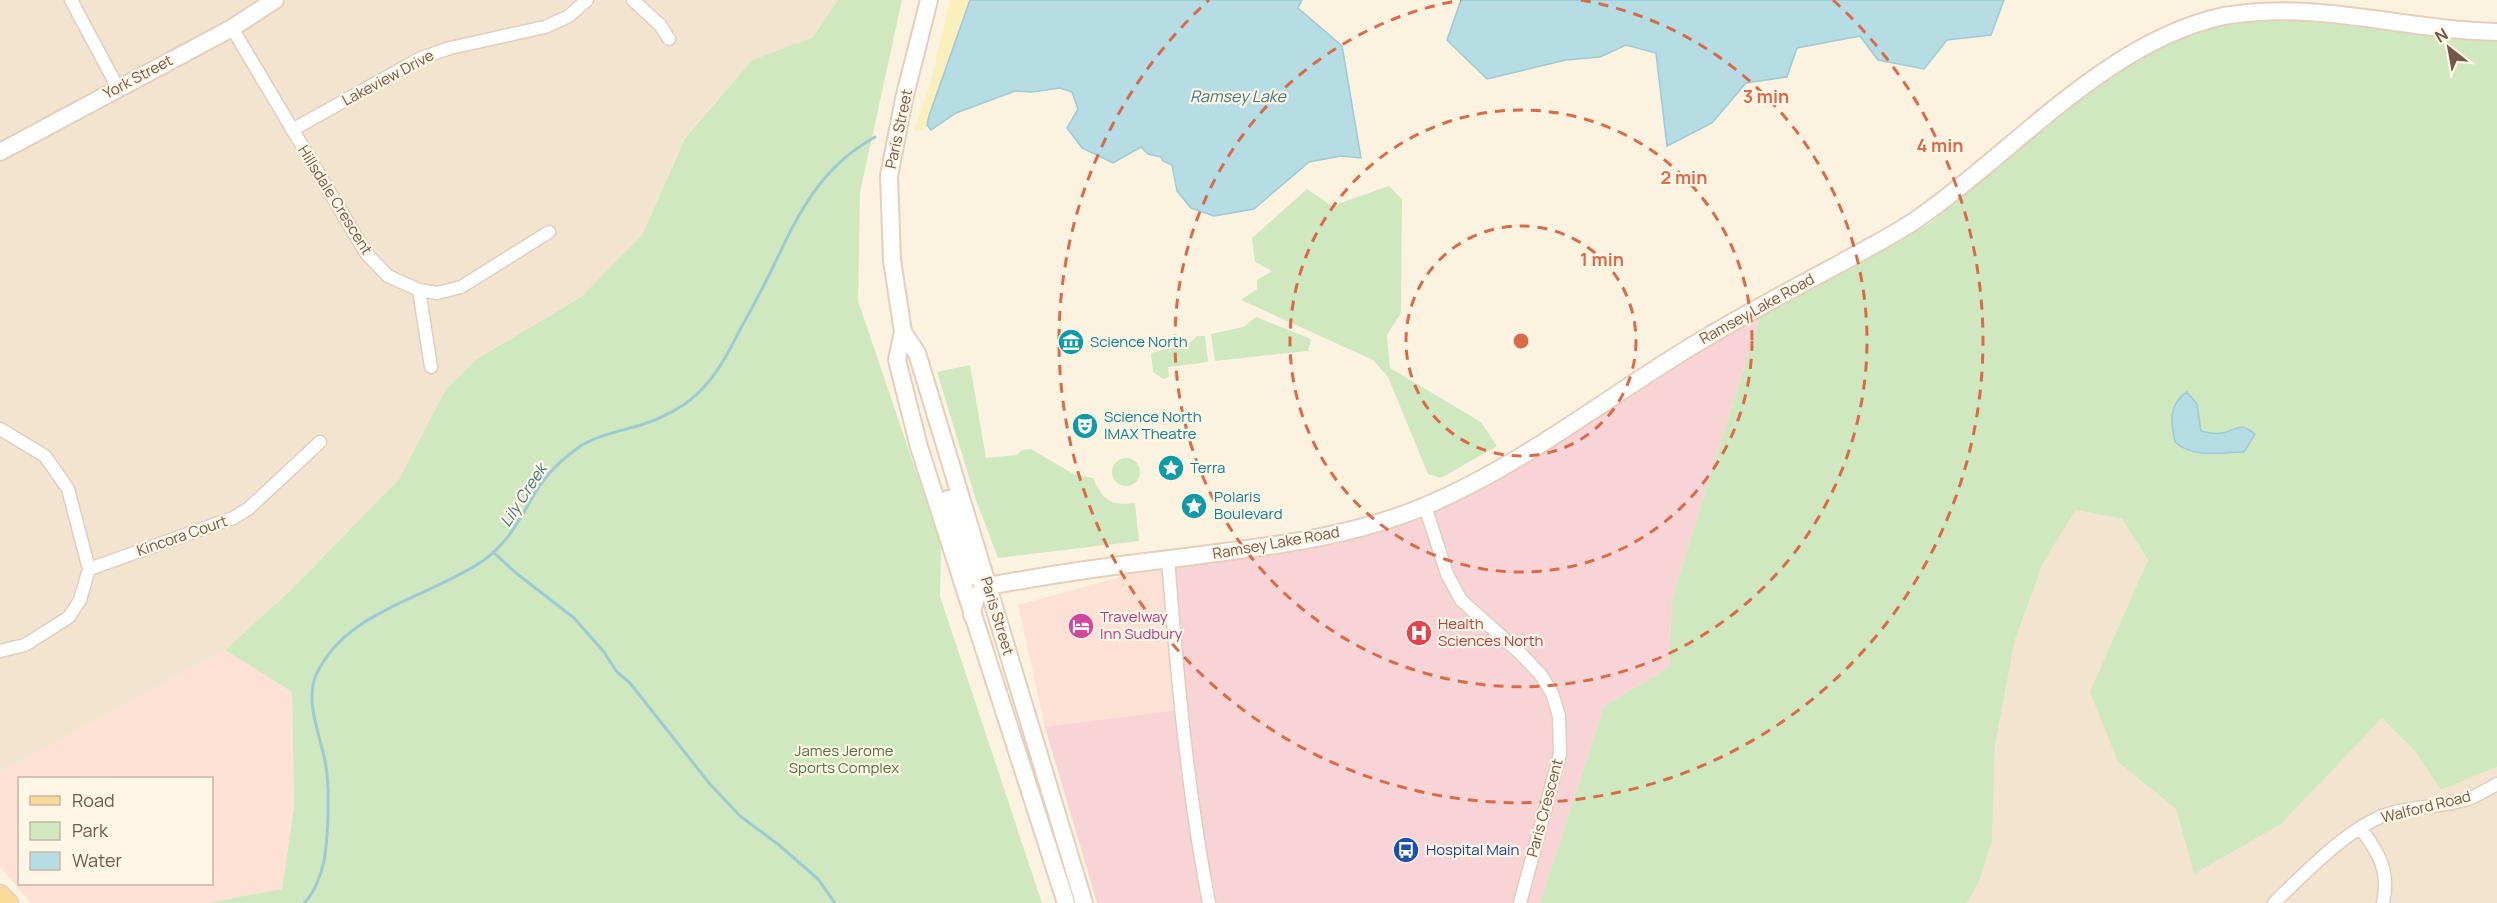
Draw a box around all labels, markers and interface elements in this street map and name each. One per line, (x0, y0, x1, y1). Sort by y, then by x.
north arrow (2419, 18, 2479, 78)
text: N (2431, 23, 2452, 48)
street label: Lakeview Drive (338, 44, 437, 111)
street label: York Street (99, 49, 176, 104)
text: 3 min (1743, 84, 1789, 108)
water label: Ramsey Lake (1190, 85, 1288, 107)
street label: Paris Street (880, 87, 917, 171)
text: 4 min (1916, 133, 1964, 157)
street label: Hillsdale Crescent (293, 141, 378, 258)
text: 2 min (1661, 165, 1707, 189)
text: 1 min (1580, 247, 1624, 271)
street label: Ramsey Lake Road (1695, 268, 1818, 349)
museum icon: Science North (1056, 327, 1086, 357)
place label: Science North (1090, 331, 1188, 352)
centre of rings (1511, 331, 1531, 351)
place label: Science North IMAX Theatre (1104, 406, 1202, 444)
theatre icon: Science North IMAX Theatre (1070, 411, 1100, 441)
place icon: Terra (1156, 453, 1186, 483)
place label: Terra (1190, 457, 1225, 478)
water label: Lily Creek (494, 458, 553, 531)
place label: Polaris Boulevard (1214, 486, 1283, 524)
place icon: Polaris Boulevard (1179, 491, 1209, 521)
street label: Kincora Court (134, 510, 230, 561)
street label: Ramsey Lake Road (1211, 521, 1341, 564)
street label: Paris Street (976, 574, 1019, 658)
place label: Travelway Inn Sudbury (1100, 606, 1182, 644)
hotel icon: Travelway Inn Sudbury (1066, 611, 1096, 641)
place label: Health Sciences North (1438, 613, 1544, 651)
hospital icon: Health Sciences North (1404, 618, 1434, 648)
park label: James Jerome Sports Complex (789, 740, 899, 778)
street label: Paris Crescent (1521, 756, 1568, 859)
legend (18, 777, 213, 885)
street label: Walford Road (2379, 785, 2473, 828)
text: Road (72, 788, 115, 812)
text: Park (72, 818, 109, 842)
bus stop icon: Hospital Main (1391, 835, 1421, 865)
place label: Hospital Main (1426, 839, 1520, 860)
text: Water (72, 848, 122, 872)

